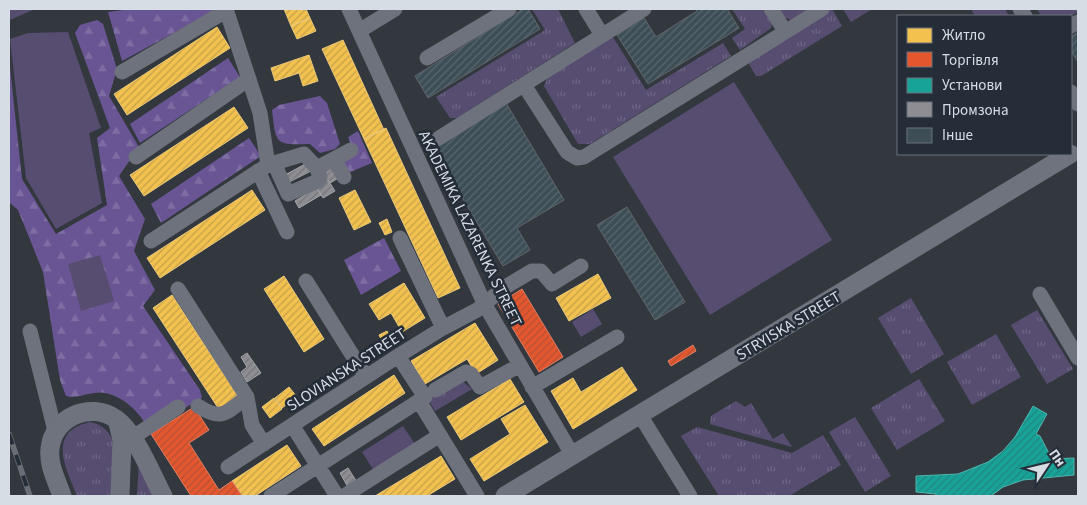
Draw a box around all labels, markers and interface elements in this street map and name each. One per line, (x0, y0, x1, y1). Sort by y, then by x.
legend (897, 15, 1072, 155)
text: Житло (942, 25, 985, 46)
text: Торгівля (942, 50, 999, 71)
text: Установи (942, 75, 1003, 96)
text: Промзона (942, 100, 1009, 121)
text: Інше (942, 125, 973, 146)
street label: AKADEMIKA LAZARENKA STREET (413, 127, 527, 330)
street label: STRYISKA STREET (732, 286, 845, 366)
street label: SLOVIANSKA STREET (282, 323, 411, 417)
north arrow (1022, 440, 1072, 490)
text: Пн (1044, 445, 1070, 471)

